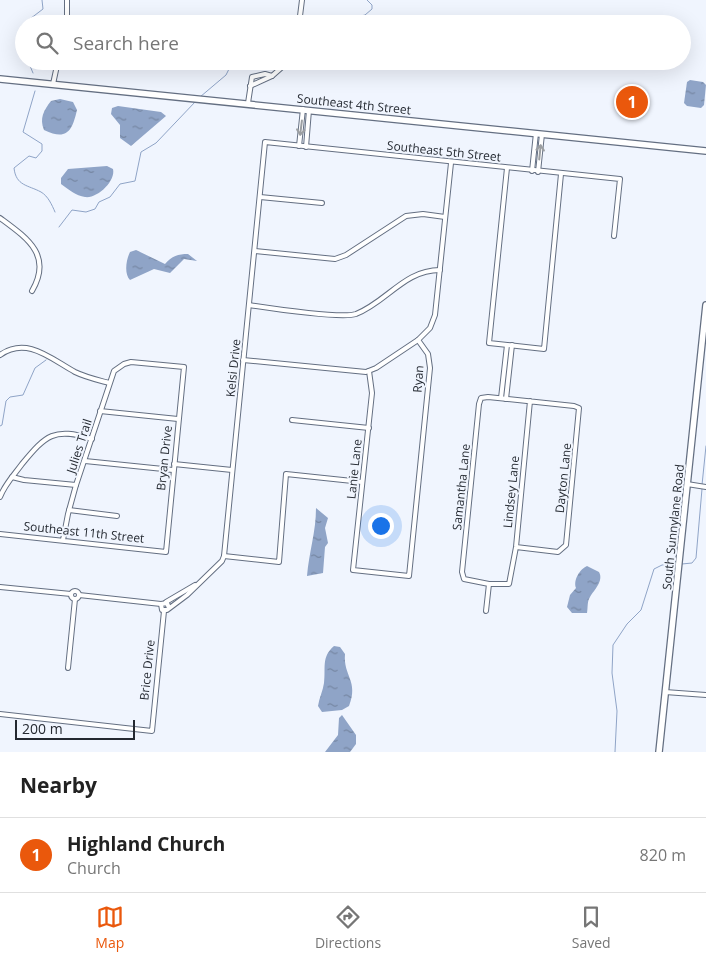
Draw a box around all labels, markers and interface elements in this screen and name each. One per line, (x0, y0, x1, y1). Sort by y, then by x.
search box (15, 15, 691, 70)
icon: search (33, 29, 61, 57)
text: Search here (73, 30, 179, 56)
pin: 1 (616, 83, 648, 121)
street label: Southeast 4th Street (296, 90, 412, 118)
one-way arrow (296, 119, 306, 135)
street label: Southeast 5th Street (386, 137, 502, 165)
one-way arrow (535, 145, 545, 161)
street label: Kelsi Drive (221, 338, 245, 398)
street label: Ryan (409, 365, 427, 393)
street label: Julies Trail (62, 417, 96, 476)
street label: Bryan Drive (152, 424, 176, 491)
street label: Lanie Lane (342, 438, 366, 500)
street label: Dayton Lane (551, 442, 575, 514)
street label: Samantha Lane (448, 443, 474, 531)
street label: Lindsey Lane (499, 455, 523, 529)
street label: South Sunnylane Road (658, 463, 688, 591)
your location (368, 513, 394, 539)
street label: Southeast 11th Street (23, 517, 145, 547)
street label: Brice Drive (135, 639, 159, 701)
scale bar (15, 717, 135, 740)
text: 200 m (22, 719, 63, 738)
text: Nearby (20, 771, 97, 799)
text: Highland Church (67, 831, 225, 857)
text: 1 (31, 844, 41, 866)
text: 820 m (640, 844, 686, 866)
text: Church (67, 857, 121, 879)
tab: Map (95, 903, 124, 952)
tab: Directions (315, 903, 381, 952)
tab: Saved (572, 903, 611, 952)

